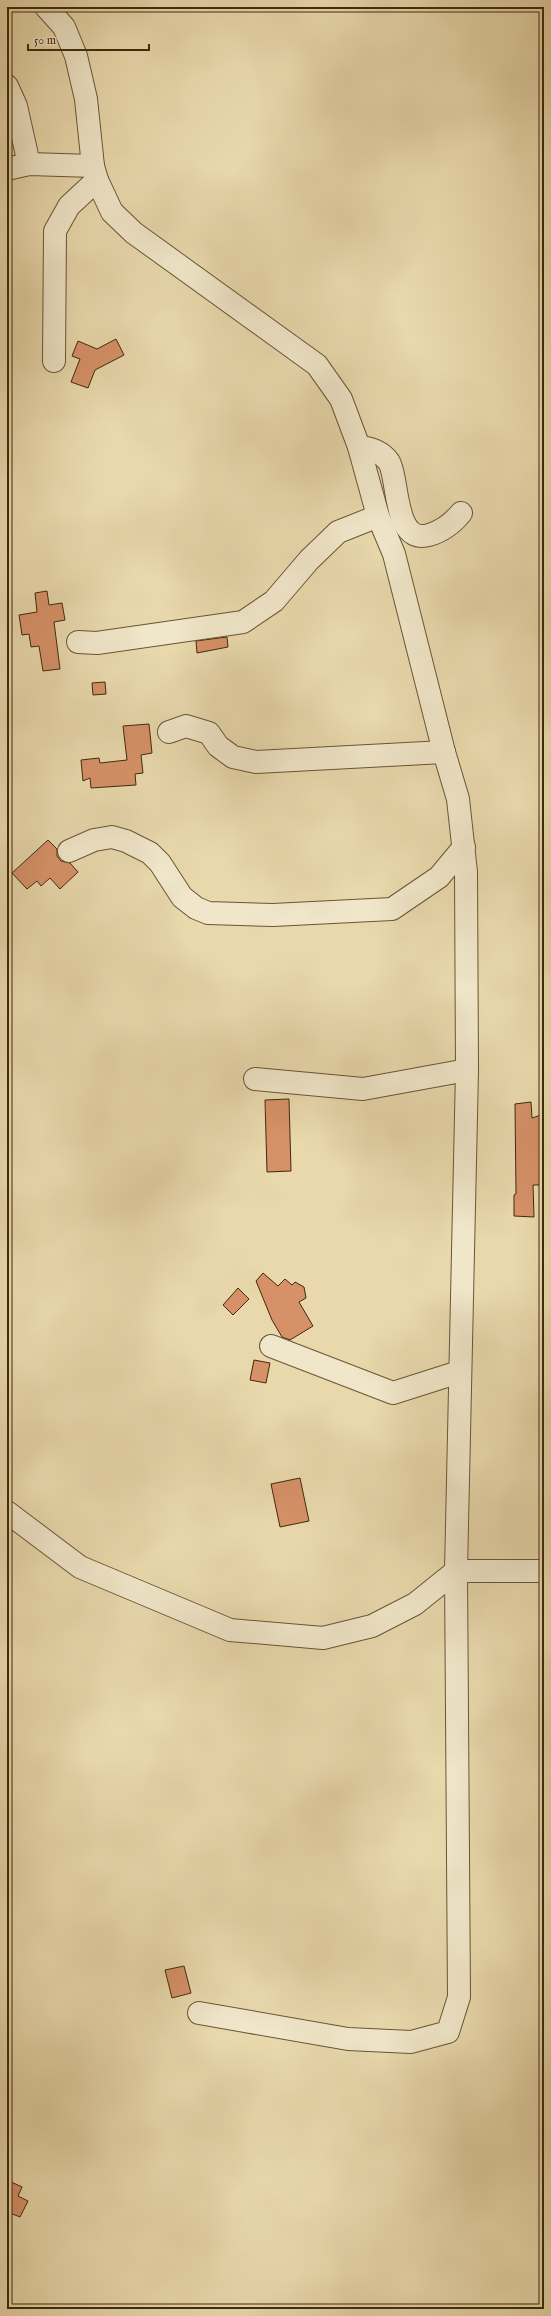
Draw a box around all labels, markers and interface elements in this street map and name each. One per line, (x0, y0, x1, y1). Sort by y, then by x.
scale bar (28, 26, 149, 52)
text: 50 m (34, 33, 56, 48)

